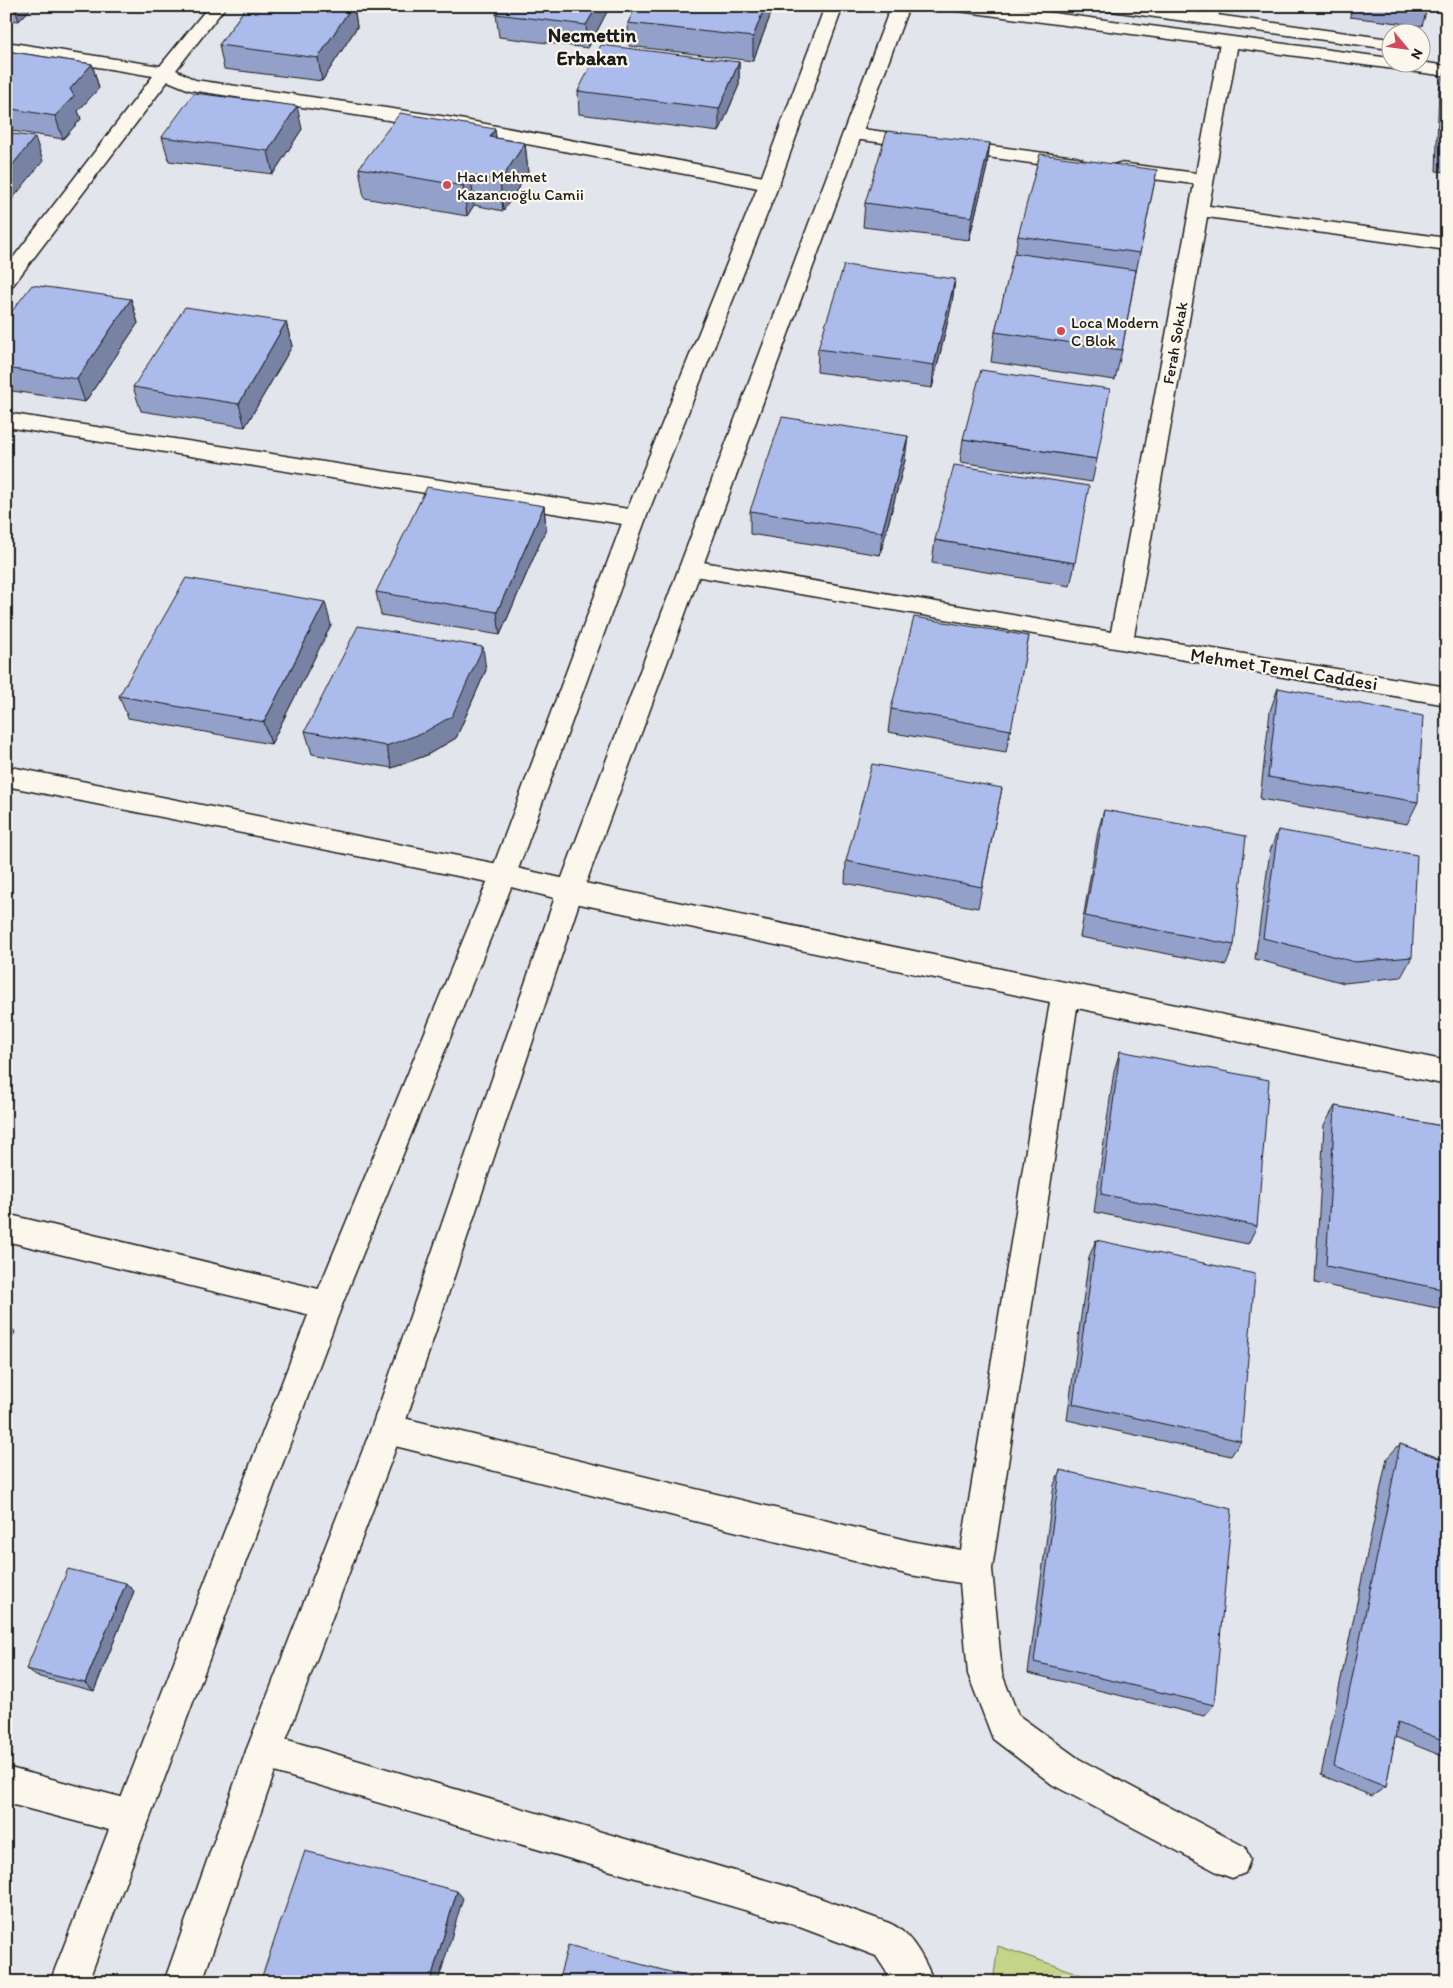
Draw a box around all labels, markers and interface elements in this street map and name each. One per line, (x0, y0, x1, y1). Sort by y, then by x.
north arrow (1380, 22, 1430, 72)
district label: Necmettin Erbakan (548, 23, 637, 70)
text: N (1407, 46, 1427, 62)
place label: Hacı Mehmet Kazancıoğlu Camii (457, 167, 584, 204)
marker: Hacı Mehmet Kazancıoğlu Camii (441, 179, 453, 191)
street label: Ferah Sokak (1158, 300, 1192, 386)
place label: Loca Modern C Blok (1071, 313, 1159, 350)
marker: Loca Modern C Blok (1055, 325, 1067, 337)
street label: Mehmet Temel Caddesi (1189, 643, 1379, 695)

